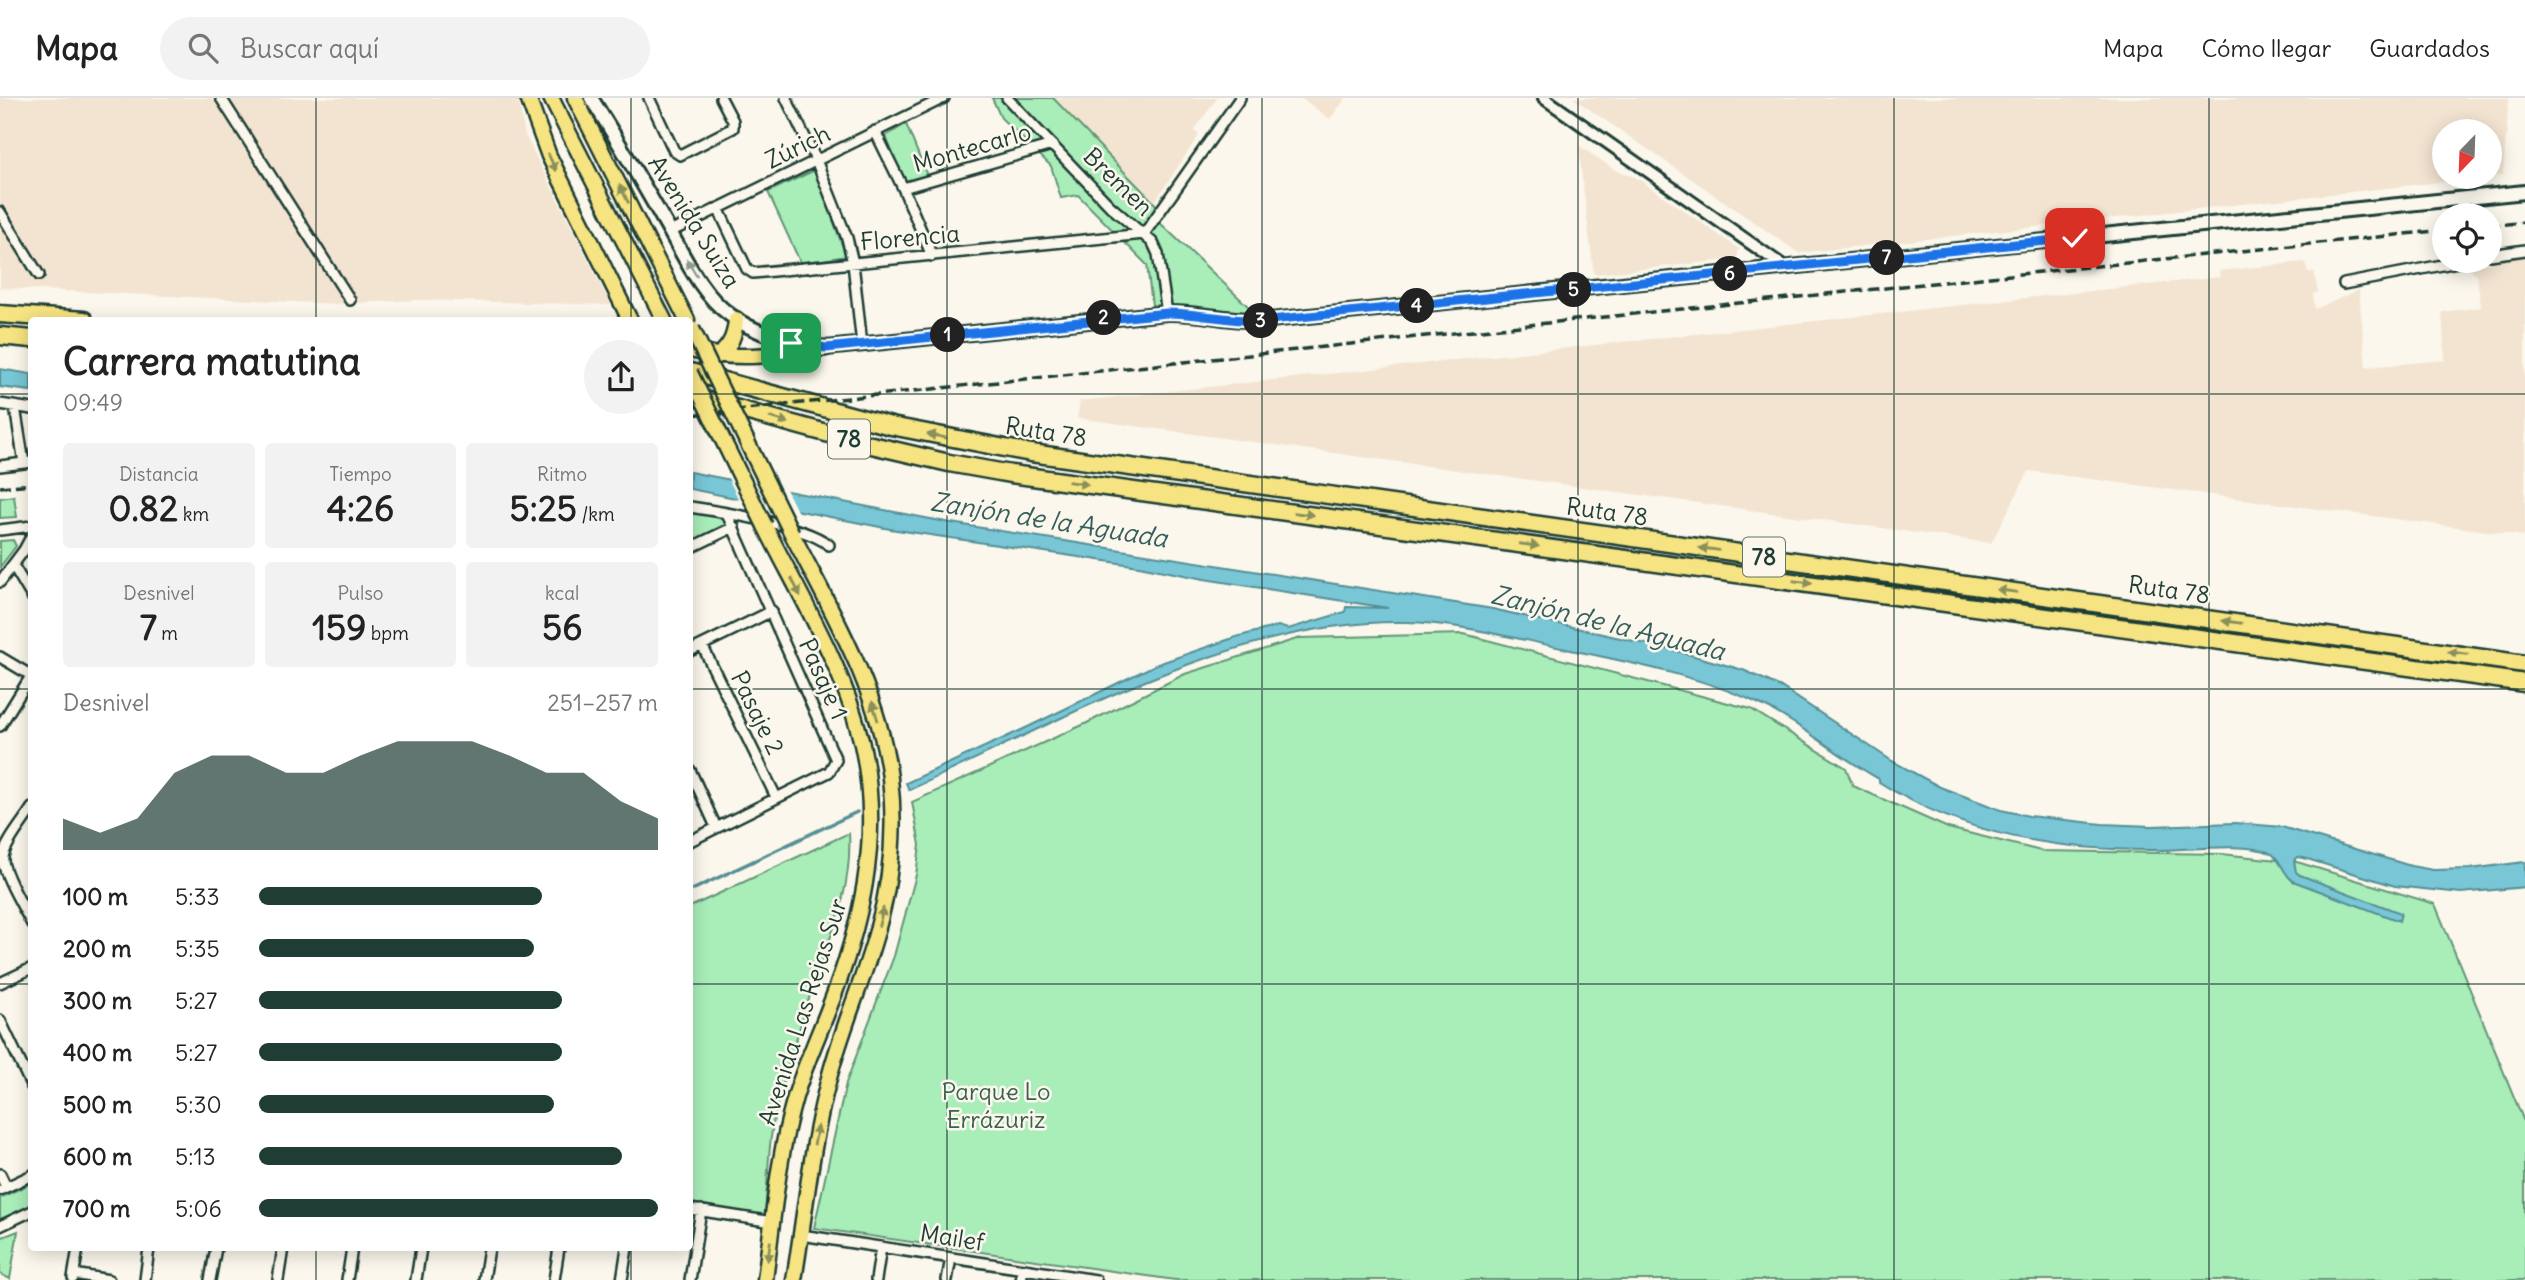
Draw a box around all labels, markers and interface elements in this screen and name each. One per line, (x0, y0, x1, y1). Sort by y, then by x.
search box (160, 17, 650, 80)
text: Mapa (35, 27, 118, 69)
icon: search (184, 29, 222, 67)
text: Buscar aquí (240, 32, 379, 65)
text: Mapa (2103, 33, 2163, 63)
text: Cómo llegar (2201, 33, 2331, 63)
text: Guardados (2369, 33, 2490, 63)
street label: Montecarlo (909, 116, 1034, 178)
street label: Zúrich (760, 118, 835, 175)
north arrow (2432, 119, 2502, 189)
map controls (2432, 119, 2502, 273)
street label: Bremen (1077, 141, 1160, 222)
street label: Avenida Suiza (642, 150, 747, 293)
one-way arrow (546, 152, 557, 172)
one-way arrow (618, 184, 629, 204)
button: locate (2432, 203, 2502, 273)
pin (2045, 208, 2105, 268)
street label: Florencia (859, 218, 961, 256)
icon: check (2056, 219, 2094, 257)
pin: 7 (1870, 240, 1904, 276)
text: 7 (1882, 245, 1891, 269)
pin: 6 (1712, 256, 1748, 292)
one-way arrow (685, 259, 698, 278)
text: 6 (1724, 261, 1735, 285)
pin: 5 (1556, 272, 1592, 308)
text: 5 (1568, 277, 1579, 301)
pin: 4 (1400, 288, 1434, 324)
text: 4 (1411, 293, 1422, 317)
pin: 2 (1086, 300, 1122, 336)
pin: 3 (1244, 304, 1278, 339)
text: 2 (1098, 305, 1109, 329)
text: 3 (1255, 308, 1266, 332)
pin (761, 313, 821, 373)
pin: 1 (930, 317, 965, 352)
text: 1 (944, 322, 951, 346)
icon: arrive (772, 324, 810, 362)
text: Carrera matutina (63, 338, 361, 385)
button: share (584, 340, 658, 414)
text: 09:49 (63, 388, 123, 417)
street label: Ruta 78 (1003, 410, 1089, 452)
one-way arrow (769, 415, 790, 425)
road number: 78 (828, 420, 870, 458)
one-way arrow (926, 431, 948, 442)
text: Distancia (119, 462, 199, 486)
text: Tiempo (329, 462, 392, 486)
text: Ritmo (537, 462, 587, 486)
one-way arrow (1068, 478, 1090, 489)
water label: Zanjón de la Aguada (928, 484, 1171, 555)
text: 0.82 (109, 486, 178, 530)
text: 4:26 (327, 486, 394, 530)
text: 5:25 (510, 486, 577, 530)
street label: Ruta 78 (1564, 490, 1650, 532)
text: km (178, 502, 209, 526)
text: /km (577, 502, 615, 526)
one-way arrow (1293, 508, 1315, 519)
road number: 78 (1743, 538, 1785, 576)
one-way arrow (1518, 539, 1540, 550)
one-way arrow (1698, 544, 1720, 555)
street label: Ruta 78 (2126, 568, 2212, 610)
one-way arrow (790, 577, 801, 597)
one-way arrow (1792, 577, 1814, 588)
water label: Zanjón de la Aguada (1488, 578, 1729, 668)
text: Desnivel (123, 581, 194, 605)
text: Pulso (337, 581, 384, 605)
text: kcal (545, 581, 579, 605)
one-way arrow (1996, 585, 2018, 596)
text: 7 (140, 605, 157, 649)
text: 159 (312, 605, 366, 649)
text: 56 (542, 605, 582, 649)
one-way arrow (2221, 616, 2243, 627)
text: m (157, 621, 178, 645)
text: bpm (366, 621, 409, 645)
street label: Pasaje 1 (793, 633, 855, 724)
one-way arrow (2446, 648, 2468, 659)
street label: Pasaje 2 (725, 666, 791, 759)
text: Desnivel (63, 688, 149, 717)
text: 251–257 m (547, 688, 658, 717)
one-way arrow (869, 701, 879, 722)
text: 100 m (63, 882, 128, 911)
text: 5:33 (175, 882, 220, 911)
street label: Avenida Las Rejas Sur (751, 894, 853, 1129)
one-way arrow (876, 906, 887, 928)
text: 200 m (63, 934, 132, 963)
text: 5:35 (175, 934, 220, 963)
text: 300 m (63, 986, 132, 1015)
text: 5:27 (175, 986, 217, 1015)
text: 400 m (63, 1038, 132, 1067)
text: 5:27 (175, 1038, 217, 1067)
park label: Parque Lo Errázuriz (941, 1076, 1051, 1134)
text: 500 m (63, 1090, 132, 1119)
text: 5:30 (175, 1090, 222, 1119)
one-way arrow (810, 1124, 821, 1146)
text: 600 m (63, 1142, 132, 1171)
text: 5:13 (175, 1142, 216, 1171)
text: 700 m (63, 1194, 130, 1223)
text: 5:06 (175, 1194, 222, 1223)
street label: Mailef (918, 1217, 988, 1257)
one-way arrow (763, 1240, 774, 1262)

